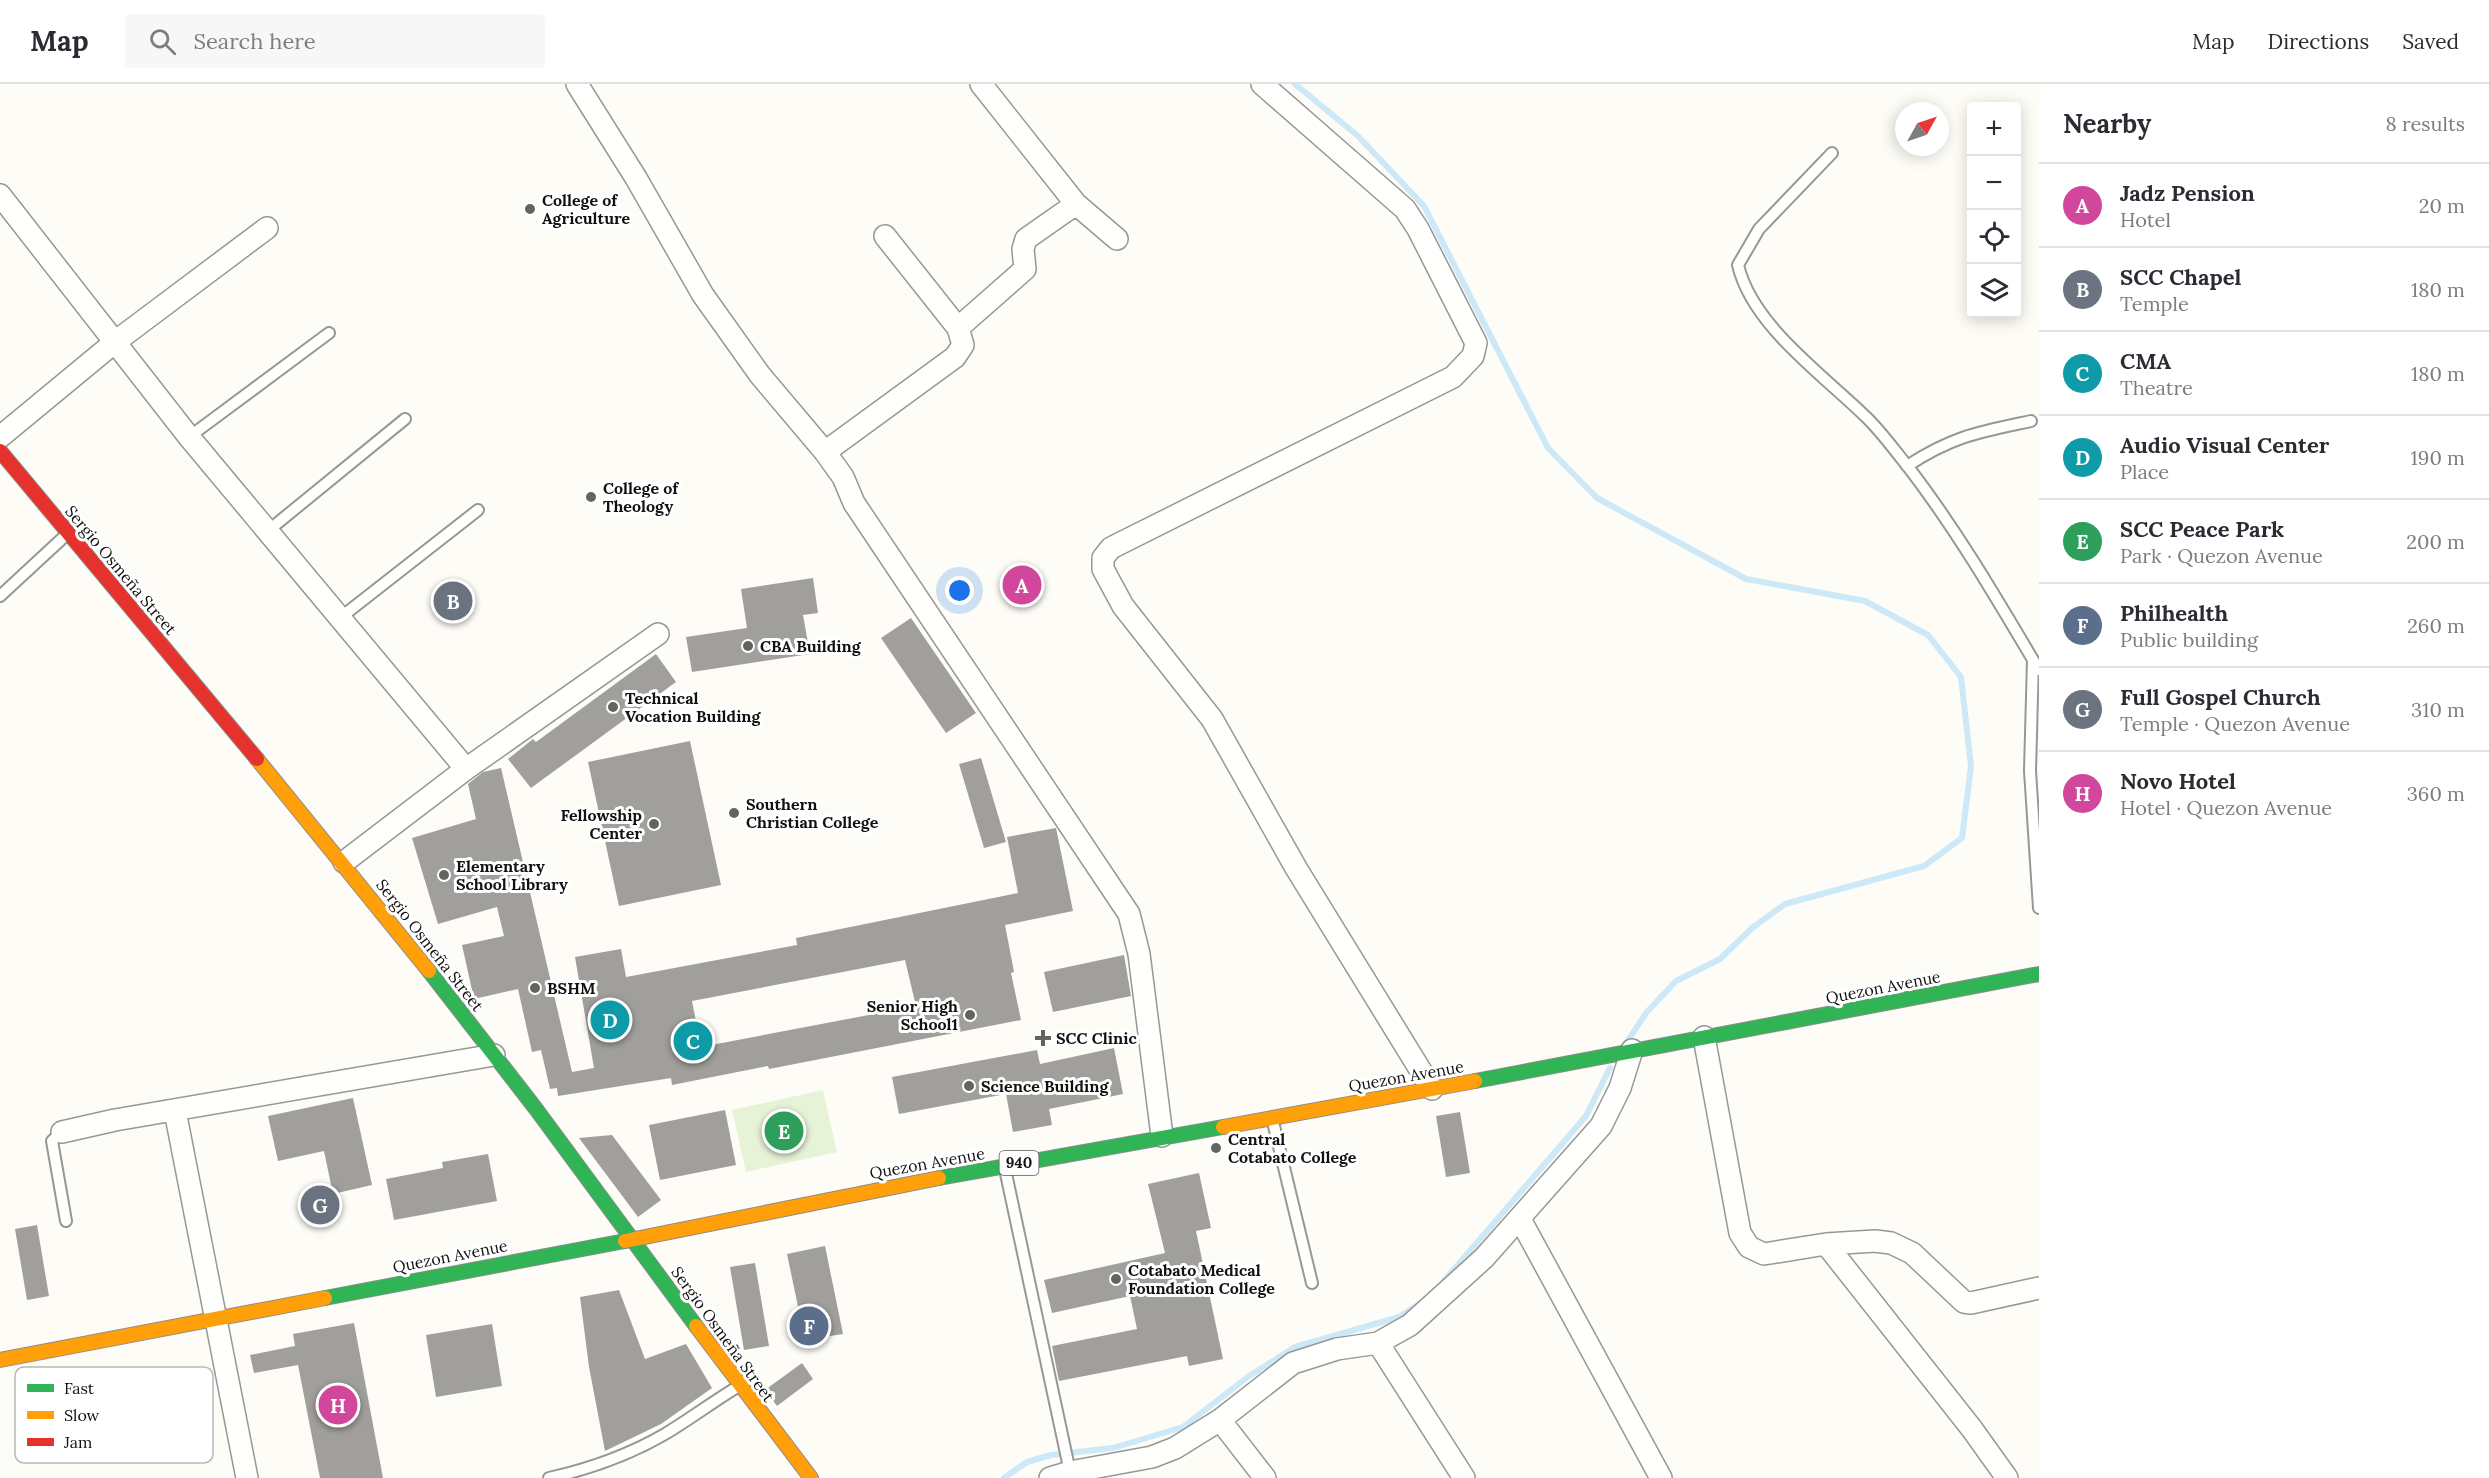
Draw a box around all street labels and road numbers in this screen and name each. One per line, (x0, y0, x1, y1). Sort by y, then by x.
street label: Sergio Osmeña Street (61, 501, 181, 639)
street label: Sergio Osmeña Street (372, 875, 488, 1016)
street label: Quezon Avenue (1824, 966, 1942, 1008)
street label: Quezon Avenue (1347, 1056, 1465, 1096)
street label: Quezon Avenue (868, 1143, 986, 1183)
road number: 940 (1000, 1151, 1038, 1175)
street label: Quezon Avenue (391, 1235, 509, 1277)
street label: Sergio Osmeña Street (667, 1262, 779, 1406)

